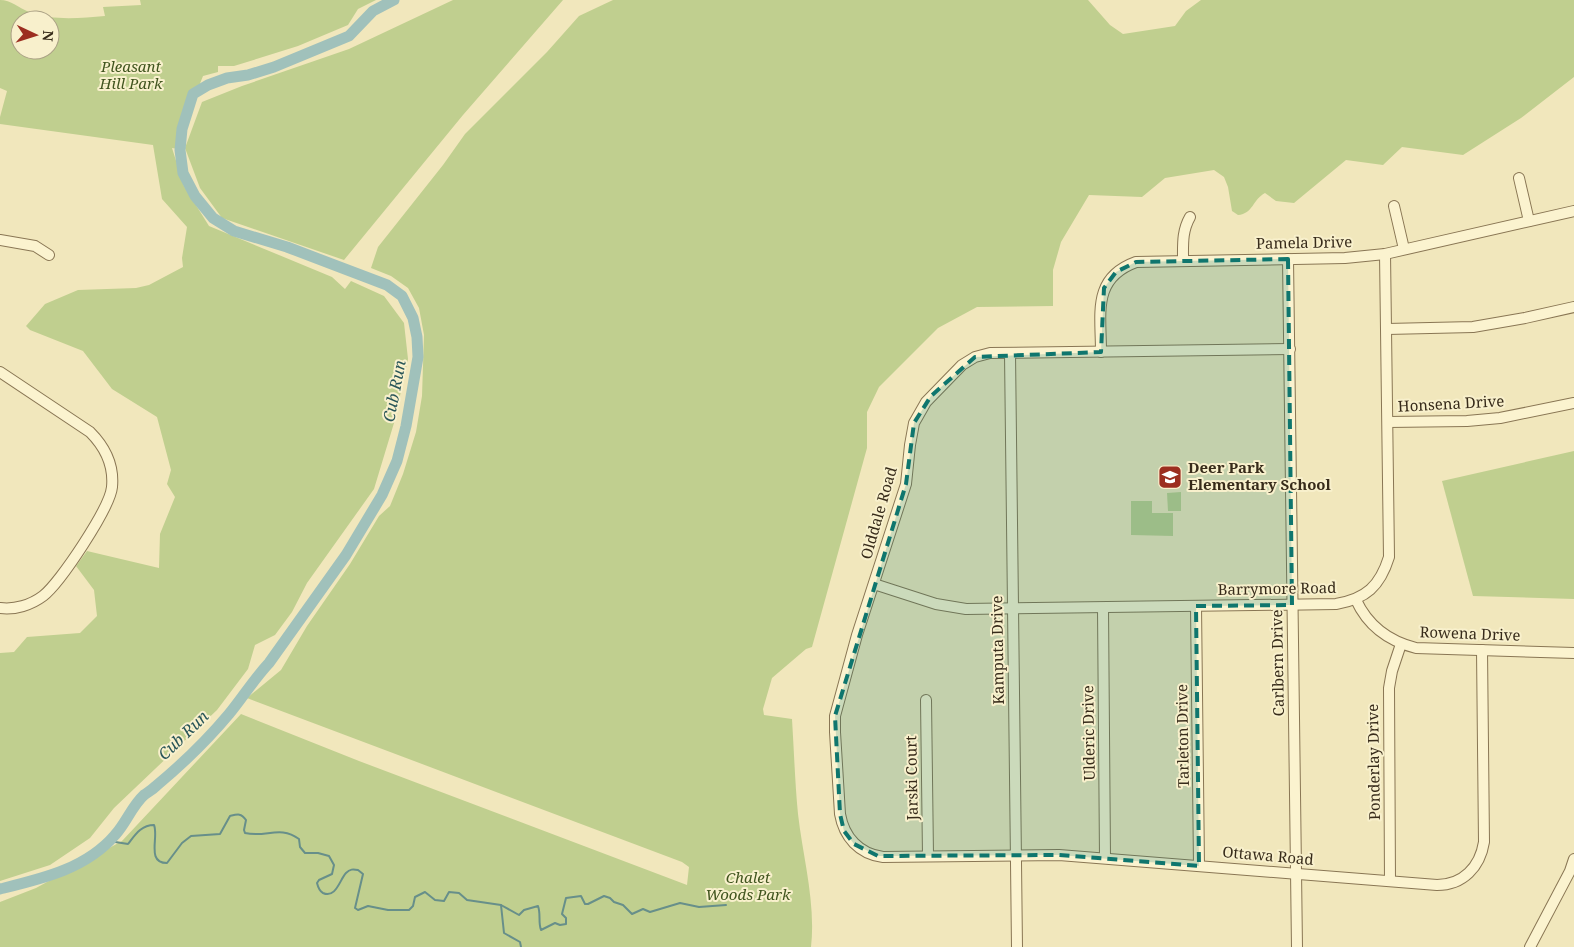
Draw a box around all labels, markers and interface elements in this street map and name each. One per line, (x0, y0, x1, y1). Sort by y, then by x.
north arrow (10, 10, 60, 60)
text: N (39, 30, 58, 42)
park label: Pleasant Hill Park (98, 56, 163, 93)
street label: Pamela Drive (1256, 231, 1352, 253)
water label: Cub Run (377, 358, 411, 424)
street label: Honsena Drive (1397, 390, 1505, 416)
place label: Deer Park Elementary School (1188, 457, 1332, 494)
street label: Olddale Road (855, 464, 901, 561)
school or university icon: Deer Park Elementary School (1157, 464, 1183, 490)
street label: Barrymore Road (1217, 577, 1337, 599)
street label: Kamputa Drive (986, 595, 1008, 705)
street label: Carlbern Drive (1266, 609, 1288, 717)
street label: Rowena Drive (1419, 621, 1521, 645)
street label: Tarleton Drive (1171, 684, 1193, 788)
street label: Ulderic Drive (1077, 685, 1099, 781)
street label: Ponderlay Drive (1362, 704, 1384, 820)
water label: Cub Run (153, 705, 213, 765)
street label: Jarski Court (900, 735, 922, 822)
street label: Ottawa Road (1222, 841, 1315, 869)
park label: Chalet Woods Park (705, 867, 791, 904)

